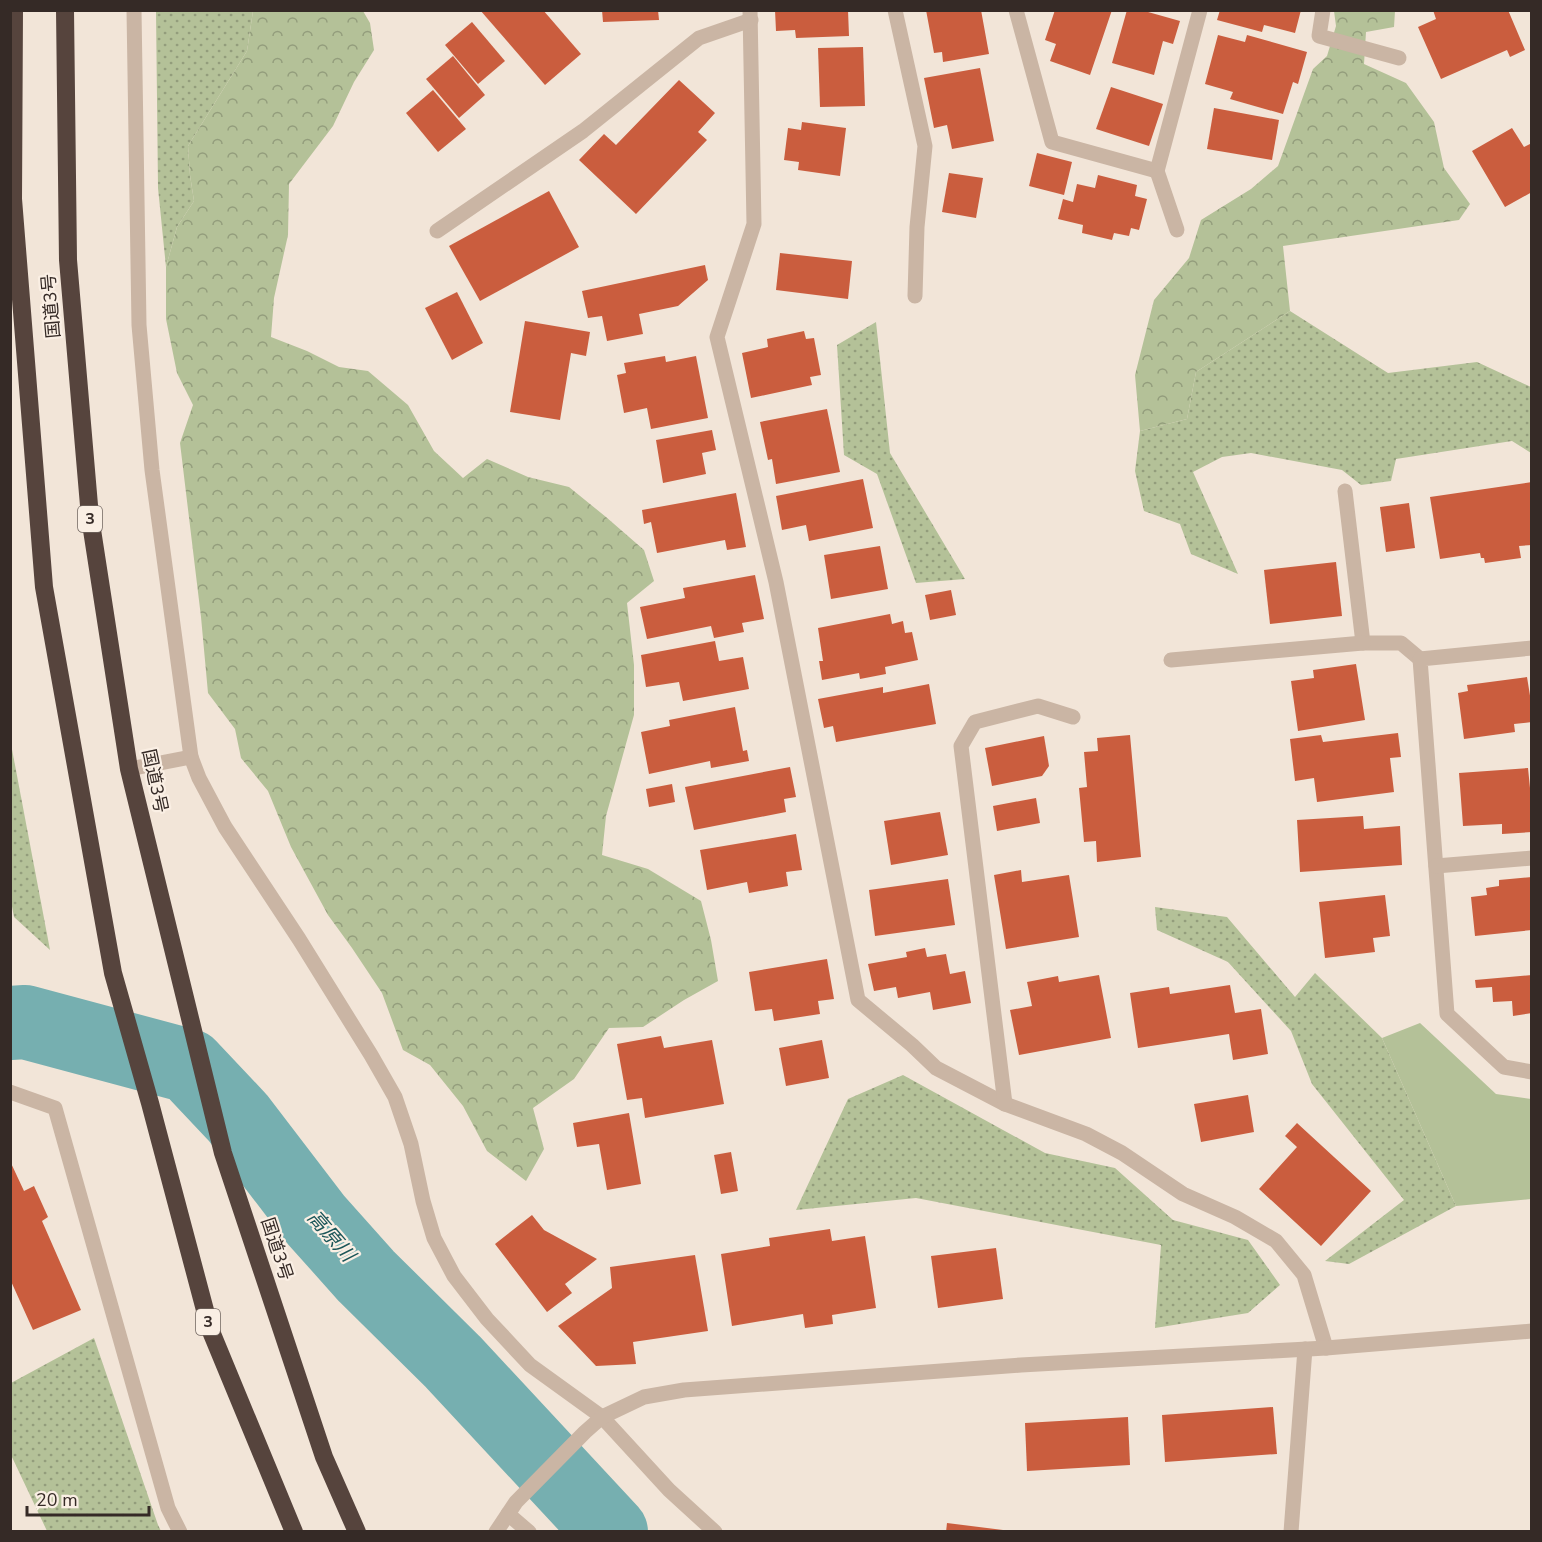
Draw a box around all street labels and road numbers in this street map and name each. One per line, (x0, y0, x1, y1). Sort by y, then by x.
street label: 国道3号 (36, 273, 66, 339)
road number: 3 (78, 506, 102, 532)
street label: 国道3号 (137, 747, 173, 815)
street label: 国道3号 (256, 1214, 298, 1284)
road number: 3 (196, 1309, 220, 1335)

